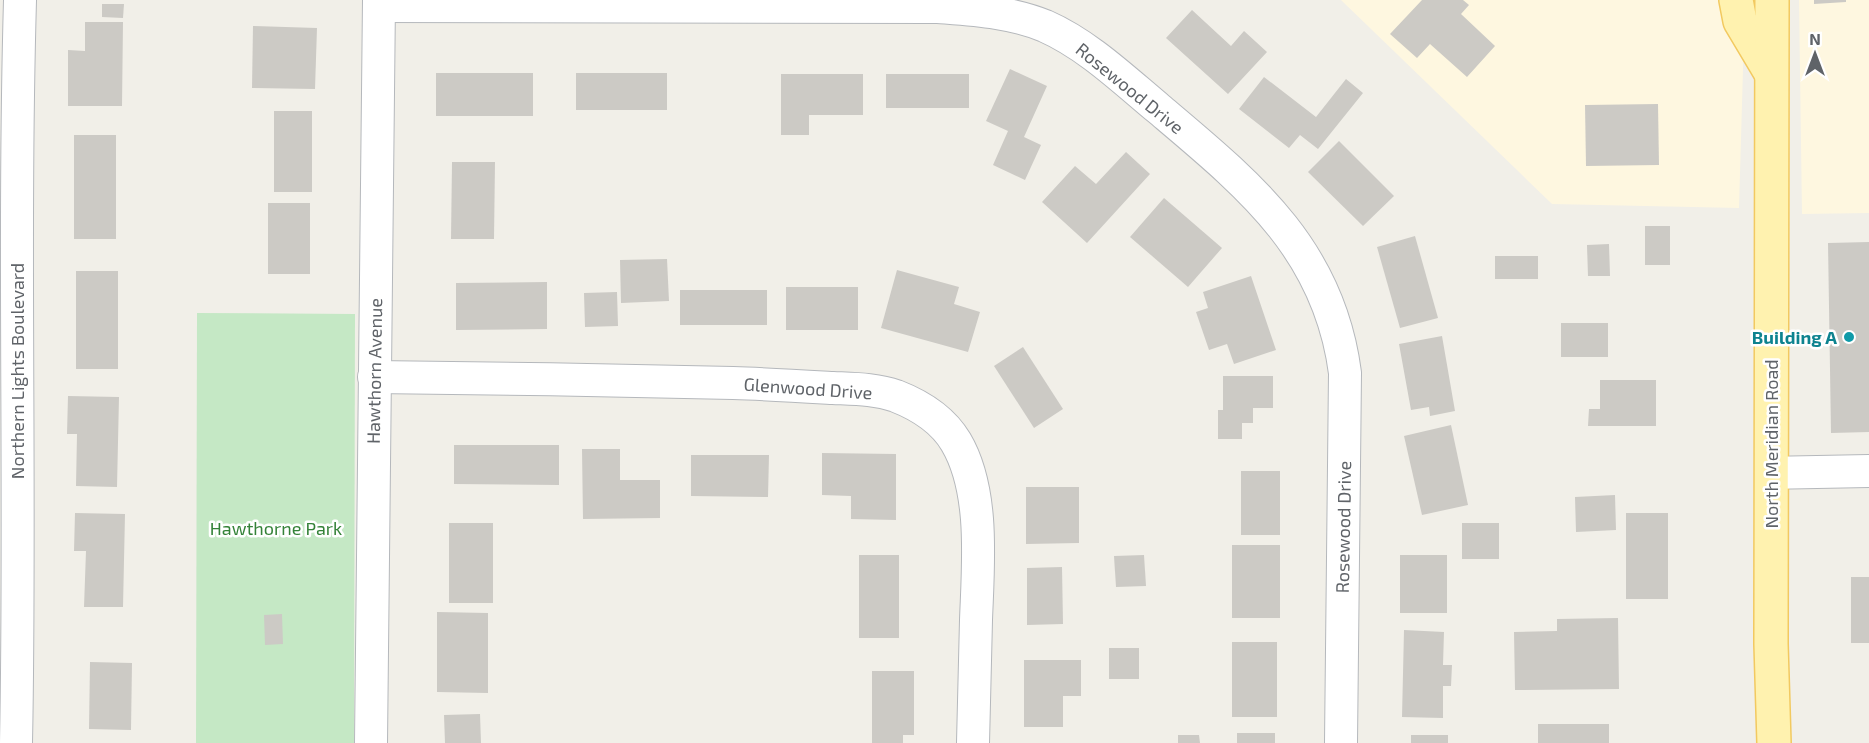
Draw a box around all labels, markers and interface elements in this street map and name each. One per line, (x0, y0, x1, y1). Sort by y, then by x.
north arrow (1785, 24, 1845, 84)
text: N (1809, 29, 1821, 48)
street label: Rosewood Drive (1072, 38, 1188, 138)
street label: Northern Lights Boulevard (6, 263, 28, 479)
street label: Hawthorn Avenue (362, 298, 386, 444)
place label: Building A (1752, 326, 1837, 348)
marker: Building A (1842, 330, 1856, 344)
street label: North Meridian Road (1760, 359, 1782, 529)
street label: Glenwood Drive (743, 373, 873, 403)
street label: Rosewood Drive (1331, 461, 1355, 593)
park label: Hawthorne Park (210, 517, 342, 539)

